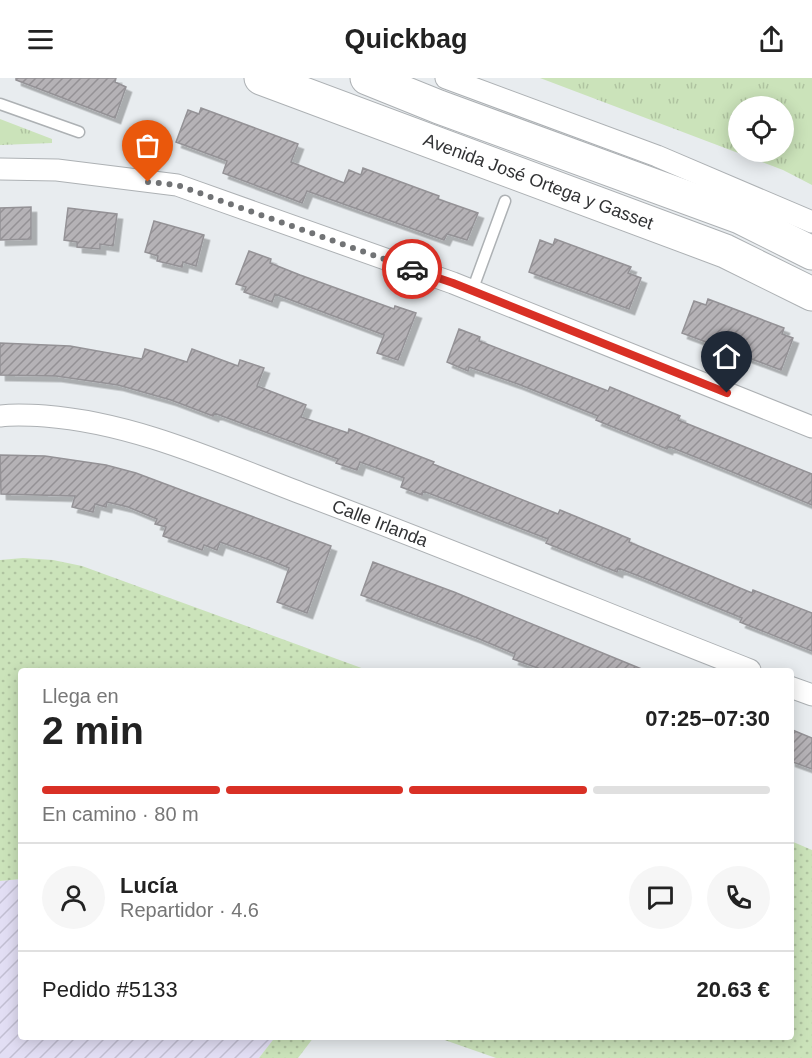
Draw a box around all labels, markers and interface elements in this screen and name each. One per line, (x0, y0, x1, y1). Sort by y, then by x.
icon: menu (24, 23, 57, 56)
icon: share (755, 23, 788, 56)
text: Quickbag (344, 24, 468, 54)
map controls (728, 96, 794, 162)
button: locate (728, 96, 794, 162)
pin (122, 120, 173, 182)
icon: bag (131, 129, 164, 162)
street label: Avenida José Ortega y Gasset (421, 129, 656, 233)
courier (382, 239, 442, 299)
icon: car (396, 253, 429, 286)
pin (701, 331, 752, 393)
icon: home (710, 340, 743, 373)
street label: Calle Irlanda (329, 496, 432, 551)
text: Llega en (42, 685, 119, 707)
text: 07:25–07:30 (645, 706, 770, 731)
text: 2 min (42, 709, 144, 752)
text: En camino · 80 m (42, 803, 199, 825)
button: person (42, 866, 105, 929)
button: chat (629, 866, 692, 929)
button: phone (707, 866, 770, 929)
text: Lucía (120, 873, 177, 898)
text: Repartidor · 4.6 (120, 899, 259, 921)
text: Pedido #5133 (42, 977, 178, 1002)
text: 20.63 € (697, 977, 770, 1002)

